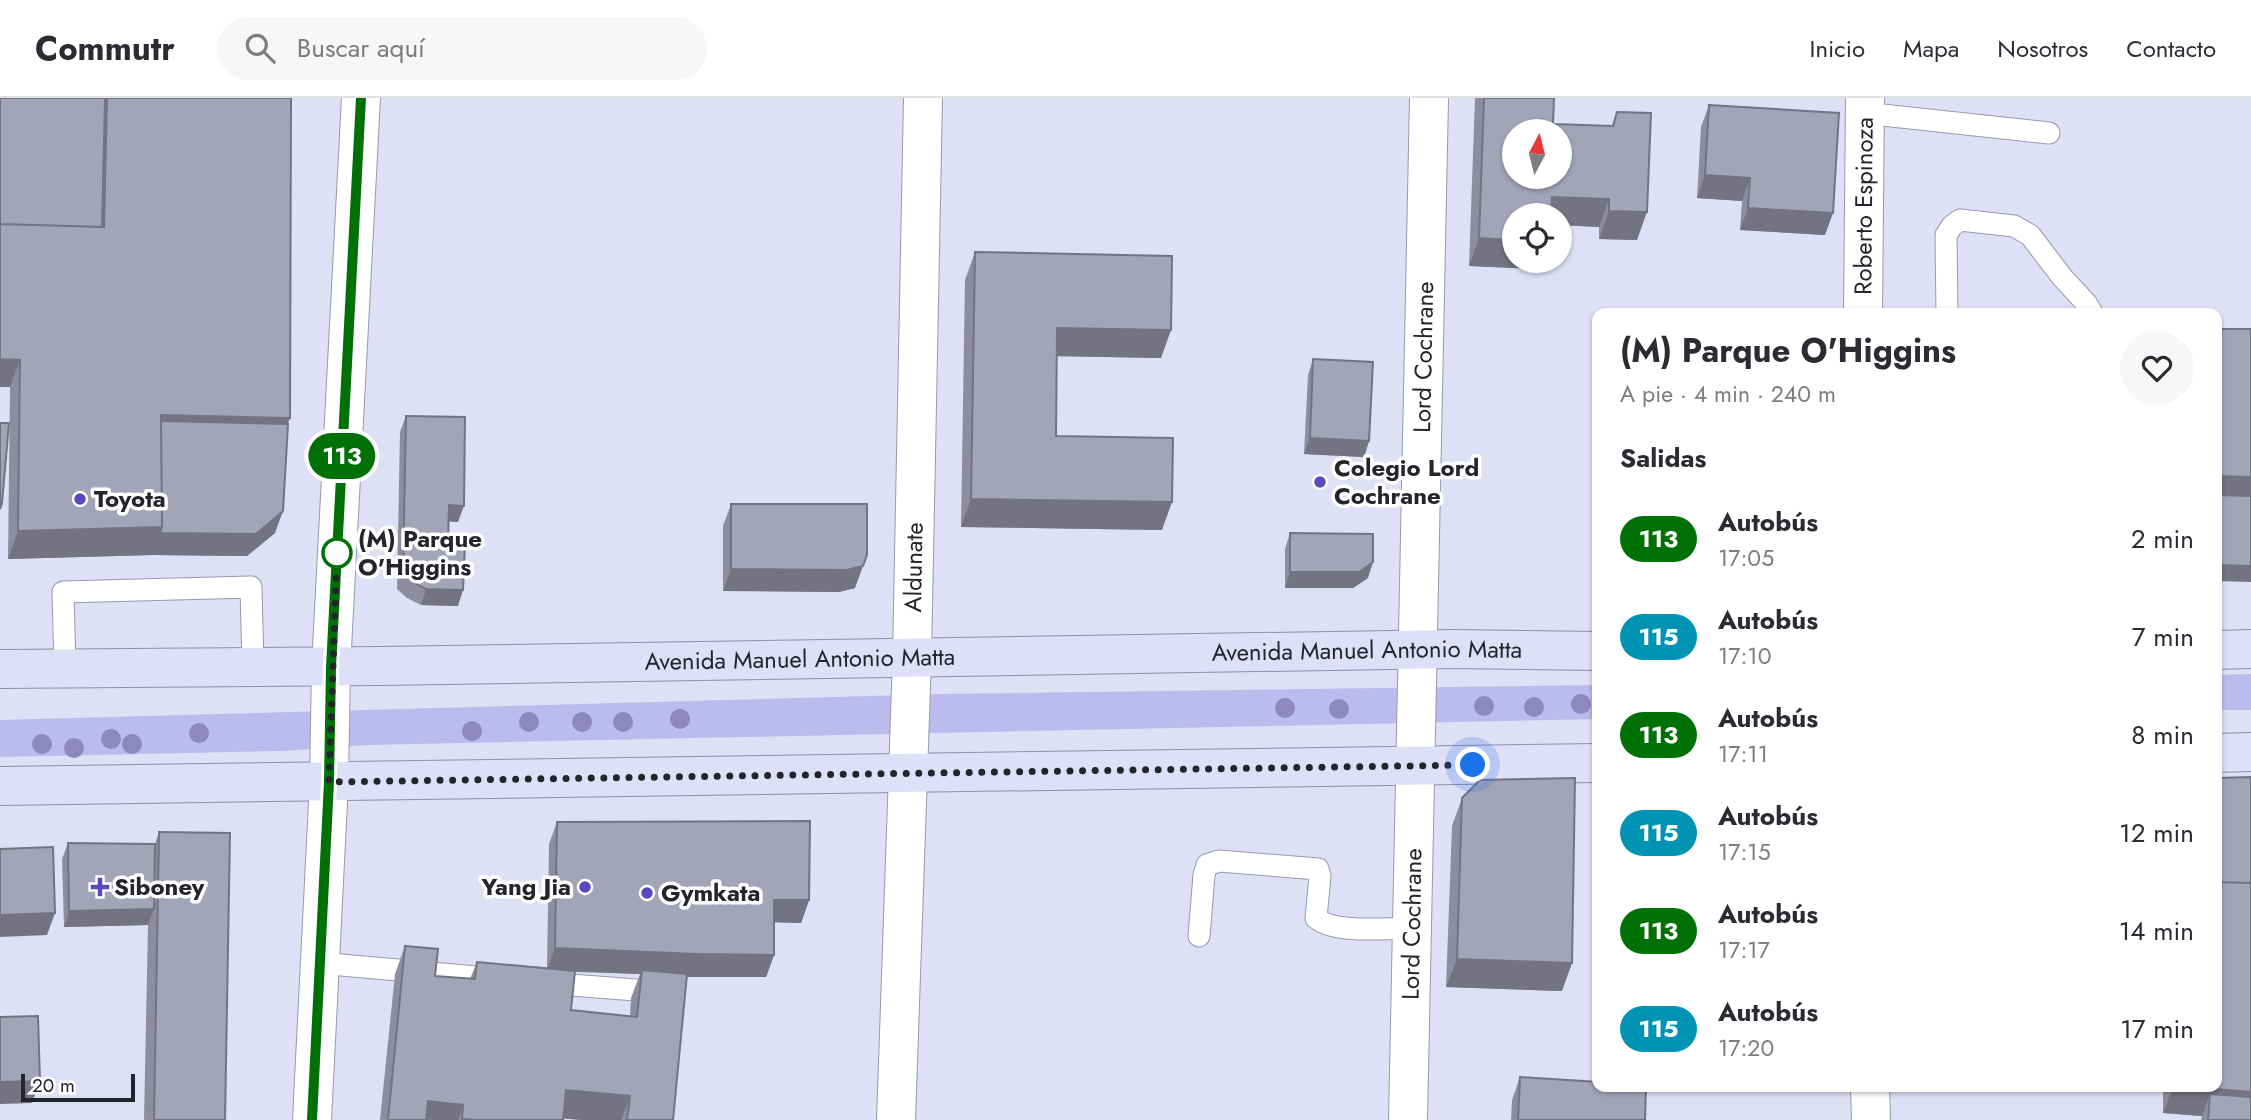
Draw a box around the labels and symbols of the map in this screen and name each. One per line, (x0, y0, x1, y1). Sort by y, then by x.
street label: Roberto Espinoza (1845, 117, 1882, 295)
north arrow (1502, 119, 1572, 189)
street label: Lord Cochrane (1404, 281, 1442, 433)
line badge: 113 (302, 433, 382, 479)
place label: Colegio Lord Cochrane (1334, 450, 1479, 513)
marker: Colegio Lord Cochrane (1312, 474, 1328, 490)
place label: Toyota (94, 481, 166, 516)
marker: Toyota (72, 491, 88, 507)
place label: (M) Parque O'Higgins (358, 521, 482, 584)
street label: Aldunate (895, 522, 932, 613)
marker: (M) Parque O'Higgins (322, 538, 352, 568)
street label: Avenida Manuel Antonio Matta (1211, 631, 1522, 670)
street label: Avenida Manuel Antonio Matta (644, 639, 955, 679)
your location (1455, 747, 1490, 782)
street label: Lord Cochrane (1392, 848, 1431, 1000)
place label: Siboney (114, 869, 205, 904)
place label: Yang Jia (481, 869, 571, 904)
place label: Gymkata (661, 875, 760, 910)
marker: Siboney (92, 879, 108, 895)
marker: Yang Jia (577, 879, 593, 895)
marker: Gymkata (639, 885, 655, 901)
scale bar (21, 1071, 135, 1103)

